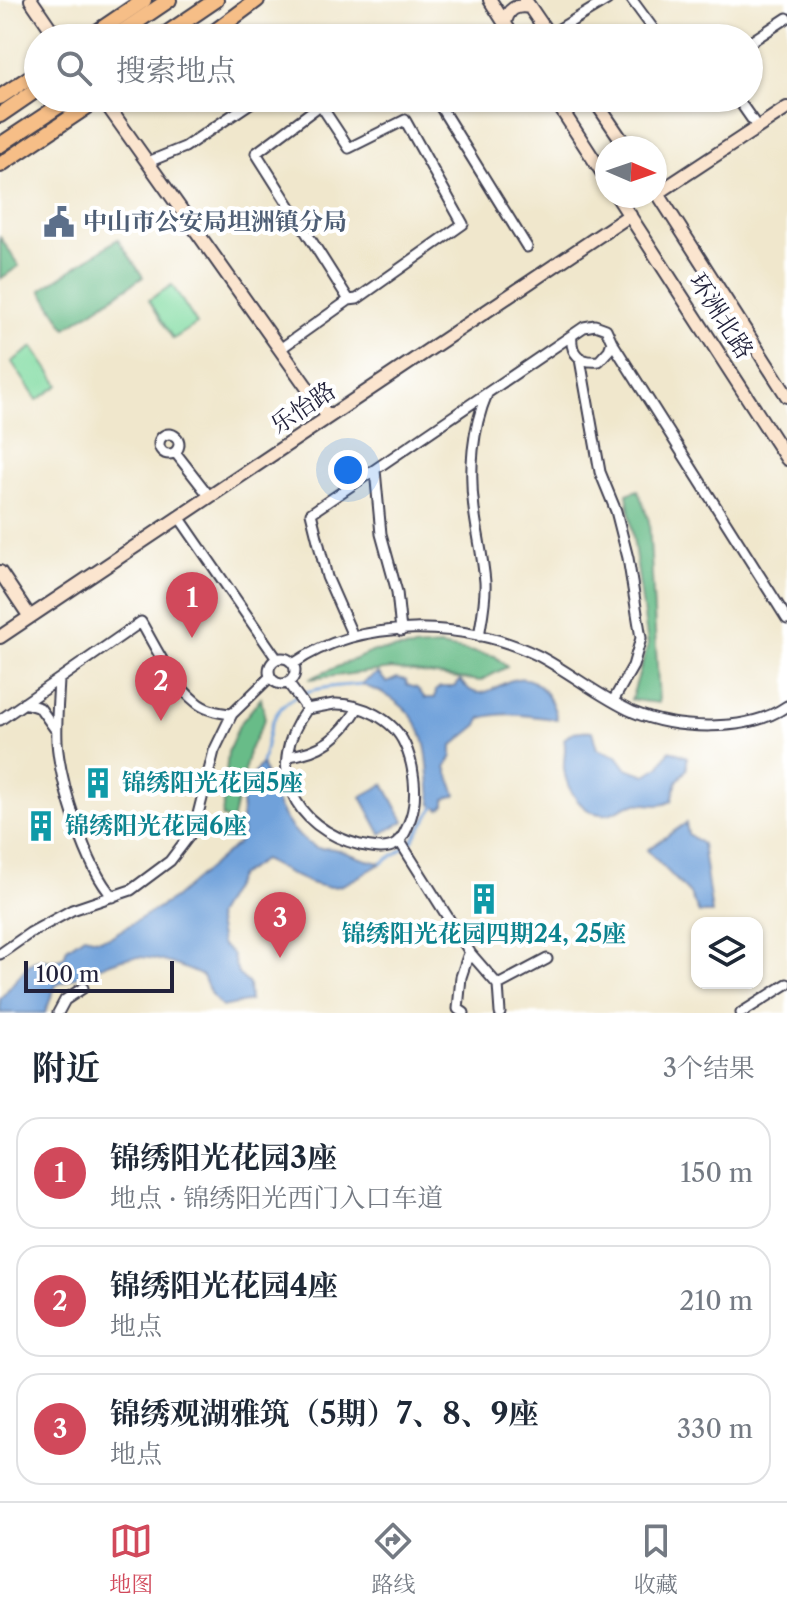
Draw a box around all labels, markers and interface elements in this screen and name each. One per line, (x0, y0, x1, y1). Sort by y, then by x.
search box (24, 24, 763, 112)
icon: search (52, 46, 96, 90)
text: 搜索地点 (116, 52, 236, 89)
north arrow (595, 136, 667, 208)
public building icon: 中山市公安局坦洲镇分局 (42, 205, 76, 239)
place label: 中山市公安局坦洲镇分局 (83, 207, 347, 236)
street label: 环洲北路 (683, 268, 760, 364)
street label: 乐怡路 (265, 375, 341, 440)
your location (328, 450, 368, 490)
pin: 1 (166, 572, 218, 638)
pin: 2 (135, 655, 187, 721)
building icon: 锦绣阳光花园5座 (81, 766, 115, 800)
place label: 锦绣阳光花园5座 (122, 768, 303, 797)
building icon: 锦绣阳光花园6座 (24, 809, 58, 843)
place label: 锦绣阳光花园6座 (65, 811, 247, 840)
building icon: 锦绣阳光花园四期24, 25座 (467, 882, 501, 916)
pin: 3 (254, 892, 306, 958)
map controls (691, 917, 763, 989)
button: layers (691, 917, 763, 989)
place label: 锦绣阳光花园四期24, 25座 (342, 919, 626, 948)
scale bar (24, 957, 174, 993)
text: 100 m (36, 961, 99, 988)
text: 附近 (32, 1047, 100, 1089)
text: 3个结果 (663, 1052, 755, 1084)
text: 锦绣阳光花园3座 (110, 1139, 337, 1176)
text: 1 (54, 1157, 66, 1189)
text: 150 m (680, 1157, 753, 1189)
text: 地点 · 锦绣阳光西门入口车道 (110, 1182, 443, 1214)
text: 锦绣阳光花园4座 (110, 1267, 338, 1304)
text: 2 (52, 1285, 68, 1317)
text: 210 m (680, 1285, 753, 1317)
text: 地点 (110, 1310, 162, 1342)
text: 锦绣观湖雅筑（5期）7、8、9座 (110, 1395, 539, 1432)
text: 3 (53, 1413, 67, 1445)
text: 330 m (677, 1413, 753, 1445)
text: 地点 (110, 1438, 162, 1470)
tab: 地图 (109, 1519, 153, 1598)
tab: 路线 (371, 1519, 416, 1598)
tab: 收藏 (634, 1519, 678, 1598)

